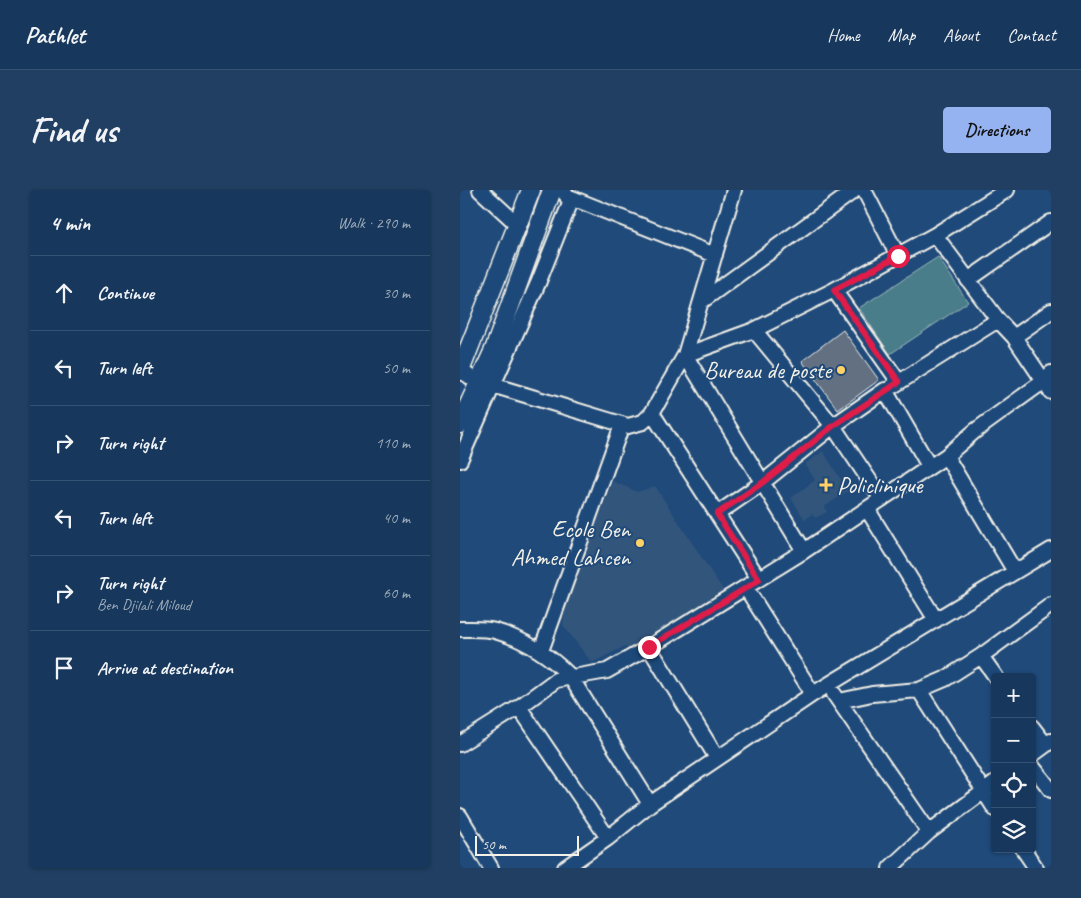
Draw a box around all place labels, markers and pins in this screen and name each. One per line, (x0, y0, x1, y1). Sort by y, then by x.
place label: Bureau de poste (704, 355, 833, 385)
marker: Bureau de poste (835, 364, 847, 376)
place label: Policlinique (837, 470, 925, 500)
marker: Policlinique (819, 478, 833, 492)
place label: Ecole Ben Ahmed Lahcen (511, 514, 631, 572)
marker: Ecole Ben Ahmed Lahcen (634, 537, 646, 549)

